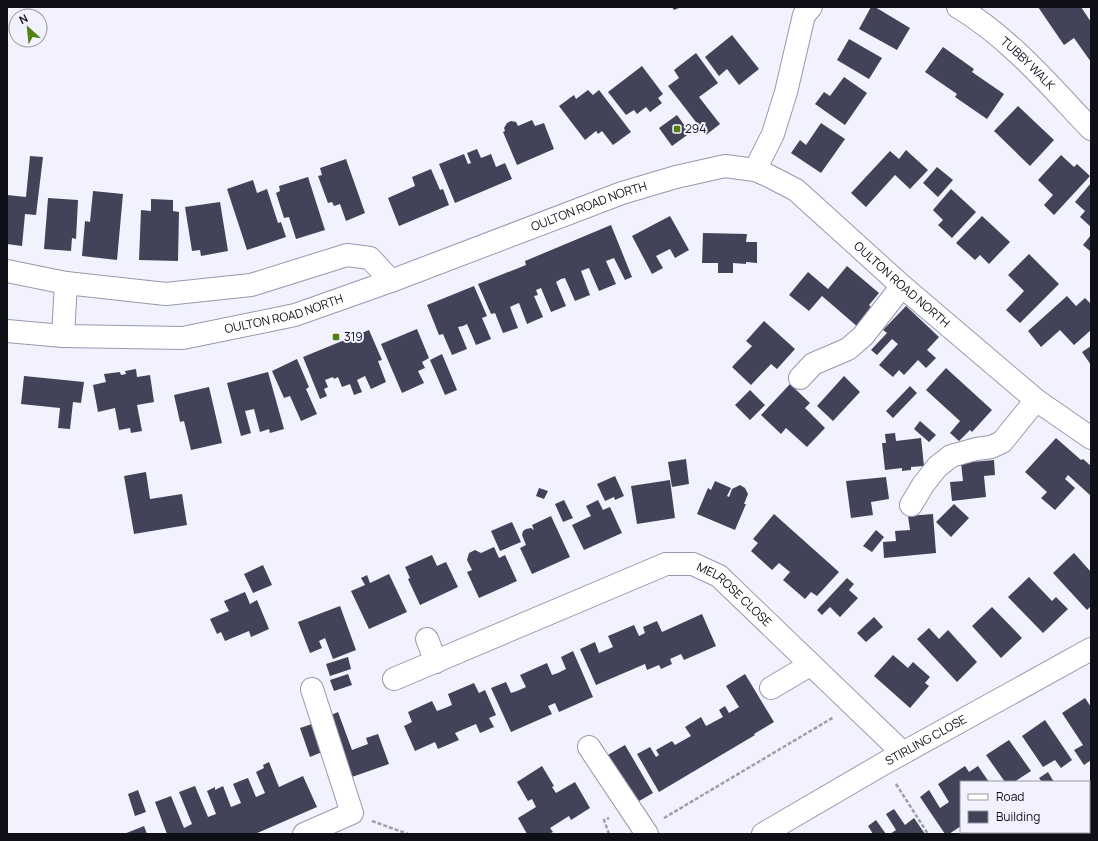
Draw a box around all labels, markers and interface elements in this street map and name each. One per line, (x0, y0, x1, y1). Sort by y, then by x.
north arrow (8, 8, 48, 48)
text: N (16, 10, 30, 27)
street label: TUBBY WALK (997, 33, 1060, 94)
place label: 294 (685, 120, 706, 137)
marker: 294 (672, 124, 682, 134)
street label: OULTON ROAD NORTH (528, 177, 649, 235)
street label: OULTON ROAD NORTH (850, 237, 954, 331)
street label: OULTON ROAD NORTH (223, 290, 345, 337)
place label: 319 (344, 328, 363, 345)
marker: 319 (331, 332, 341, 342)
street label: MELROSE CLOSE (694, 558, 776, 630)
street label: STIRLING CLOSE (882, 710, 970, 769)
legend (960, 781, 1090, 833)
text: Road (996, 788, 1024, 805)
text: Building (996, 808, 1040, 825)

